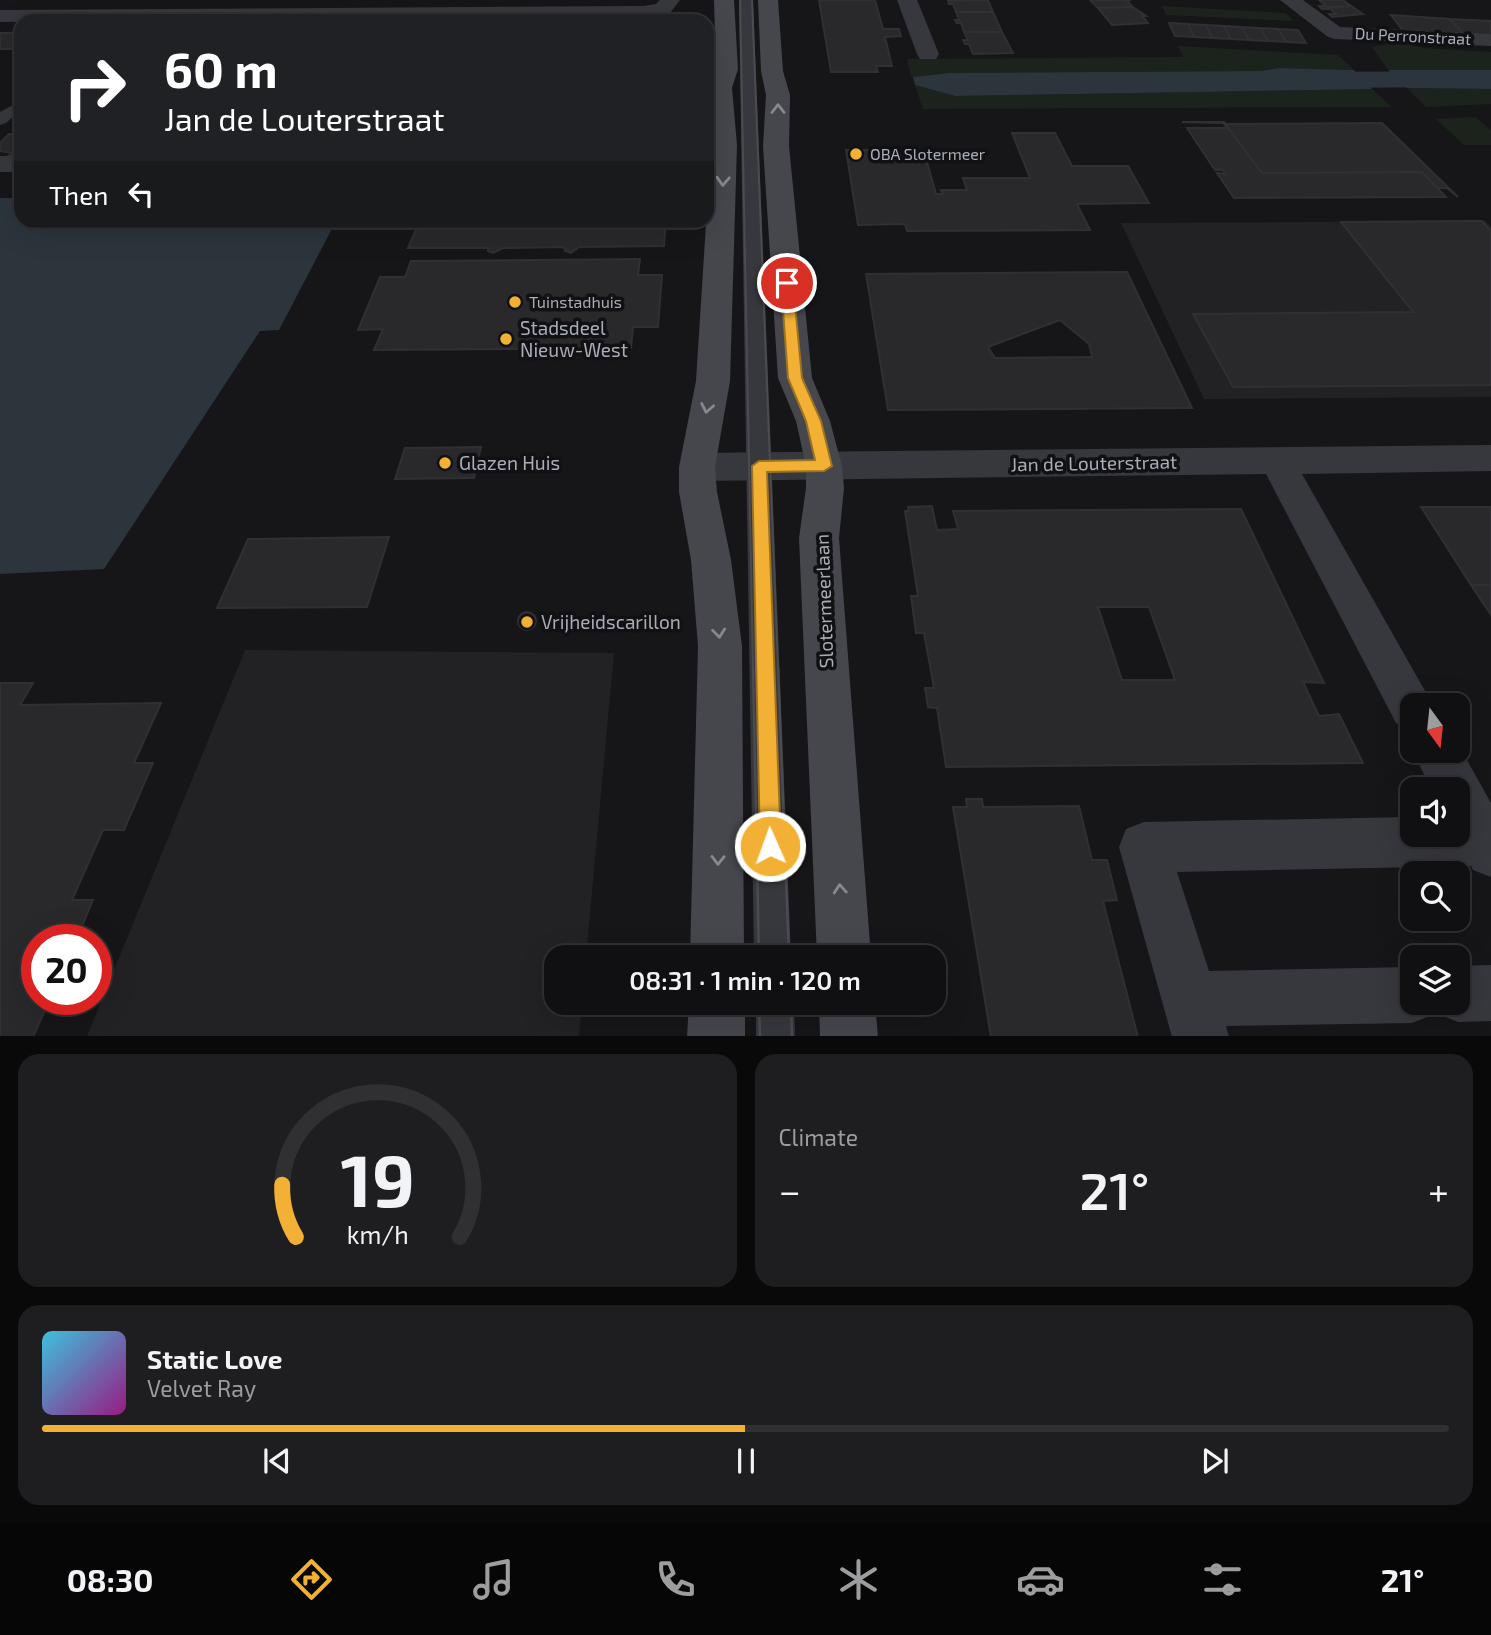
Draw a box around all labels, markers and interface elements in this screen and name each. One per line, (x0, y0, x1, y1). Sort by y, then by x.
street label: Du Perronstraat (1354, 23, 1472, 48)
text: 60 m (164, 39, 278, 98)
icon: right (49, 42, 140, 133)
text: Jan de Louterstraat (164, 99, 444, 137)
one-way arrow (770, 104, 786, 114)
place label: OBA Slotermeer (870, 144, 986, 163)
marker: OBA Slotermeer (848, 146, 864, 162)
icon: left (122, 175, 160, 213)
one-way arrow (715, 176, 730, 187)
text: Then (49, 179, 108, 210)
pin (757, 253, 817, 313)
icon: arrive (768, 264, 806, 302)
place label: Tuinstadhuis (529, 292, 622, 311)
marker: Tuinstadhuis (507, 294, 523, 310)
place label: Stadsdeel Nieuw-West (520, 316, 628, 361)
marker: Stadsdeel Nieuw-West (498, 331, 514, 347)
one-way arrow (701, 402, 716, 414)
street label: Jan de Louterstraat (1011, 450, 1177, 475)
place label: Glazen Huis (459, 451, 560, 474)
marker: Glazen Huis (437, 455, 453, 471)
street label: Slotermeerlaan (810, 533, 837, 669)
place label: Vrijheidscarillon (541, 610, 681, 633)
marker: Vrijheidscarillon (519, 614, 535, 630)
one-way arrow (711, 627, 726, 639)
north arrow (1400, 693, 1470, 763)
map controls (1400, 693, 1470, 1015)
button: sound (1400, 777, 1470, 847)
position arrow (733, 809, 807, 883)
one-way arrow (710, 855, 726, 866)
button: search (1400, 861, 1470, 931)
one-way arrow (833, 883, 848, 894)
speed limit sign: 20 (21, 924, 112, 1015)
button: layers (1400, 945, 1470, 1015)
text: 08:31 · 1 min · 120 m (629, 964, 861, 995)
text: Climate (779, 1123, 858, 1151)
text: 19 (340, 1134, 414, 1222)
text: 21° (1079, 1158, 1149, 1220)
text: − (779, 1167, 801, 1213)
text: + (1428, 1167, 1449, 1213)
text: km/h (346, 1218, 408, 1248)
text: Static Love (147, 1343, 283, 1374)
text: Velvet Ray (147, 1374, 256, 1402)
icon: previous (258, 1442, 296, 1480)
icon: pause (727, 1442, 765, 1480)
icon: next (1196, 1442, 1234, 1480)
icon: directions (287, 1555, 336, 1604)
icon: music (469, 1555, 518, 1604)
icon: phone (651, 1555, 700, 1604)
icon: climate (834, 1555, 883, 1604)
icon: car (1016, 1555, 1065, 1604)
icon: filters (1198, 1555, 1247, 1604)
text: 08:30 (67, 1560, 153, 1598)
text: 21° (1381, 1560, 1424, 1598)

